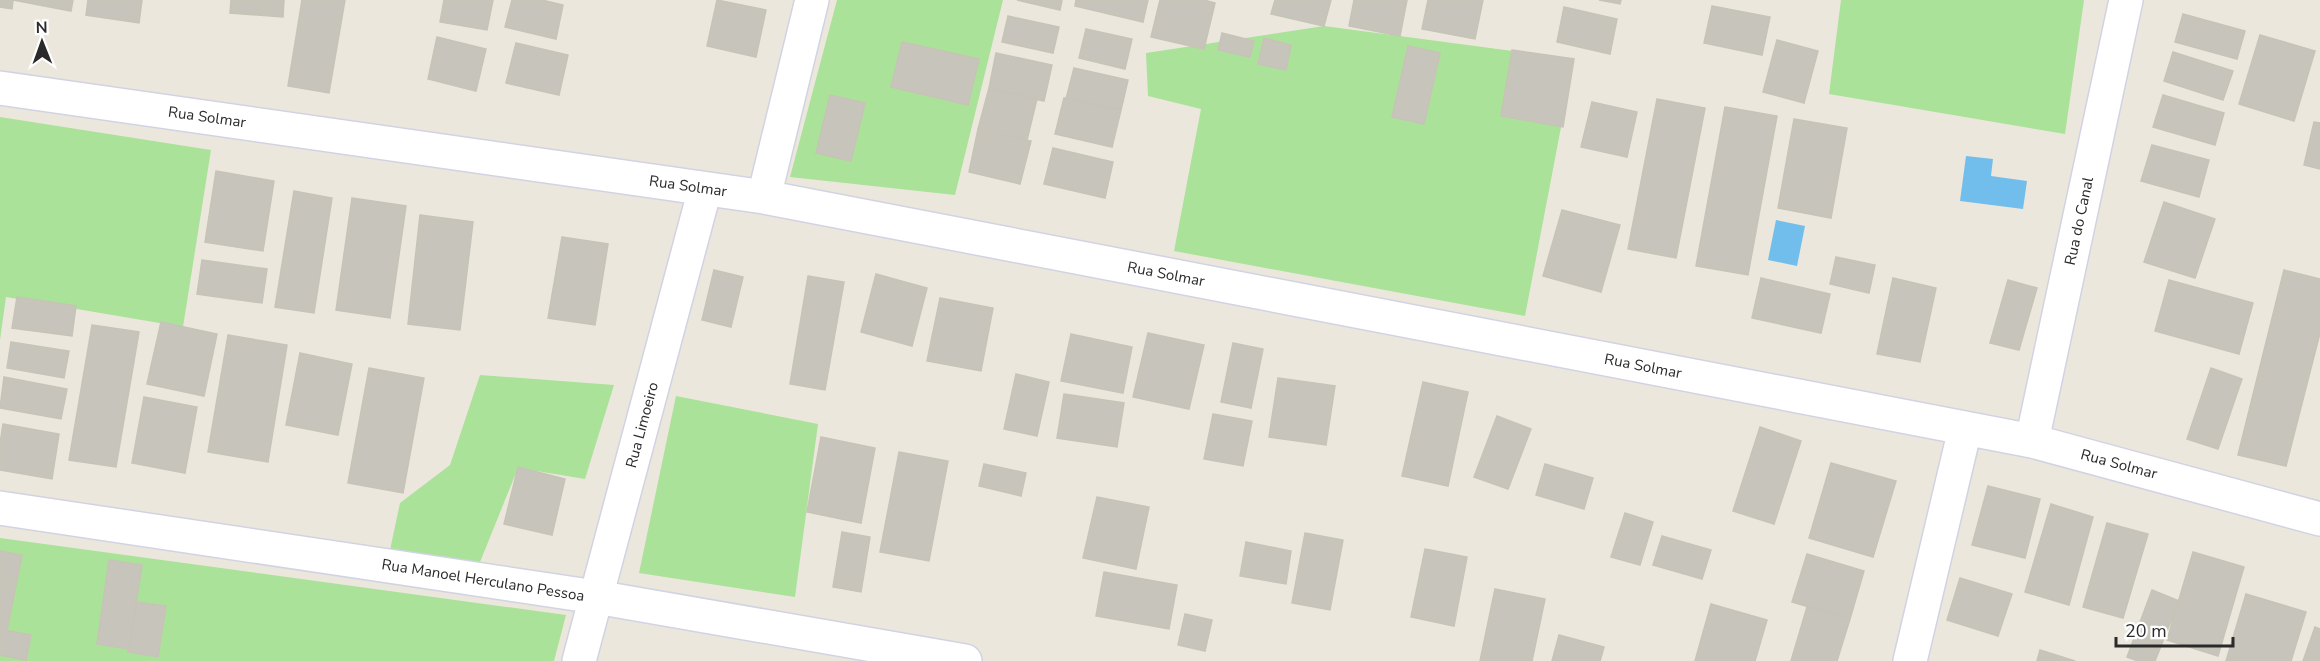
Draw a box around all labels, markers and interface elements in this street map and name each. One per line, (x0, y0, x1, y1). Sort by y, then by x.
north arrow (12, 12, 72, 72)
text: N (36, 17, 48, 39)
street label: Rua Solmar (167, 102, 248, 132)
street label: Rua Solmar (648, 171, 729, 201)
street label: Rua do Canal (2060, 174, 2098, 267)
street label: Rua Solmar (1126, 257, 1207, 291)
street label: Rua Solmar (1603, 349, 1684, 383)
street label: Rua Limoeiro (621, 380, 663, 470)
street label: Rua Solmar (2079, 444, 2160, 484)
street label: Rua Manoel Herculano Pessoa (380, 554, 586, 606)
scale bar (2116, 610, 2233, 648)
text: 20 m (2125, 619, 2167, 643)

